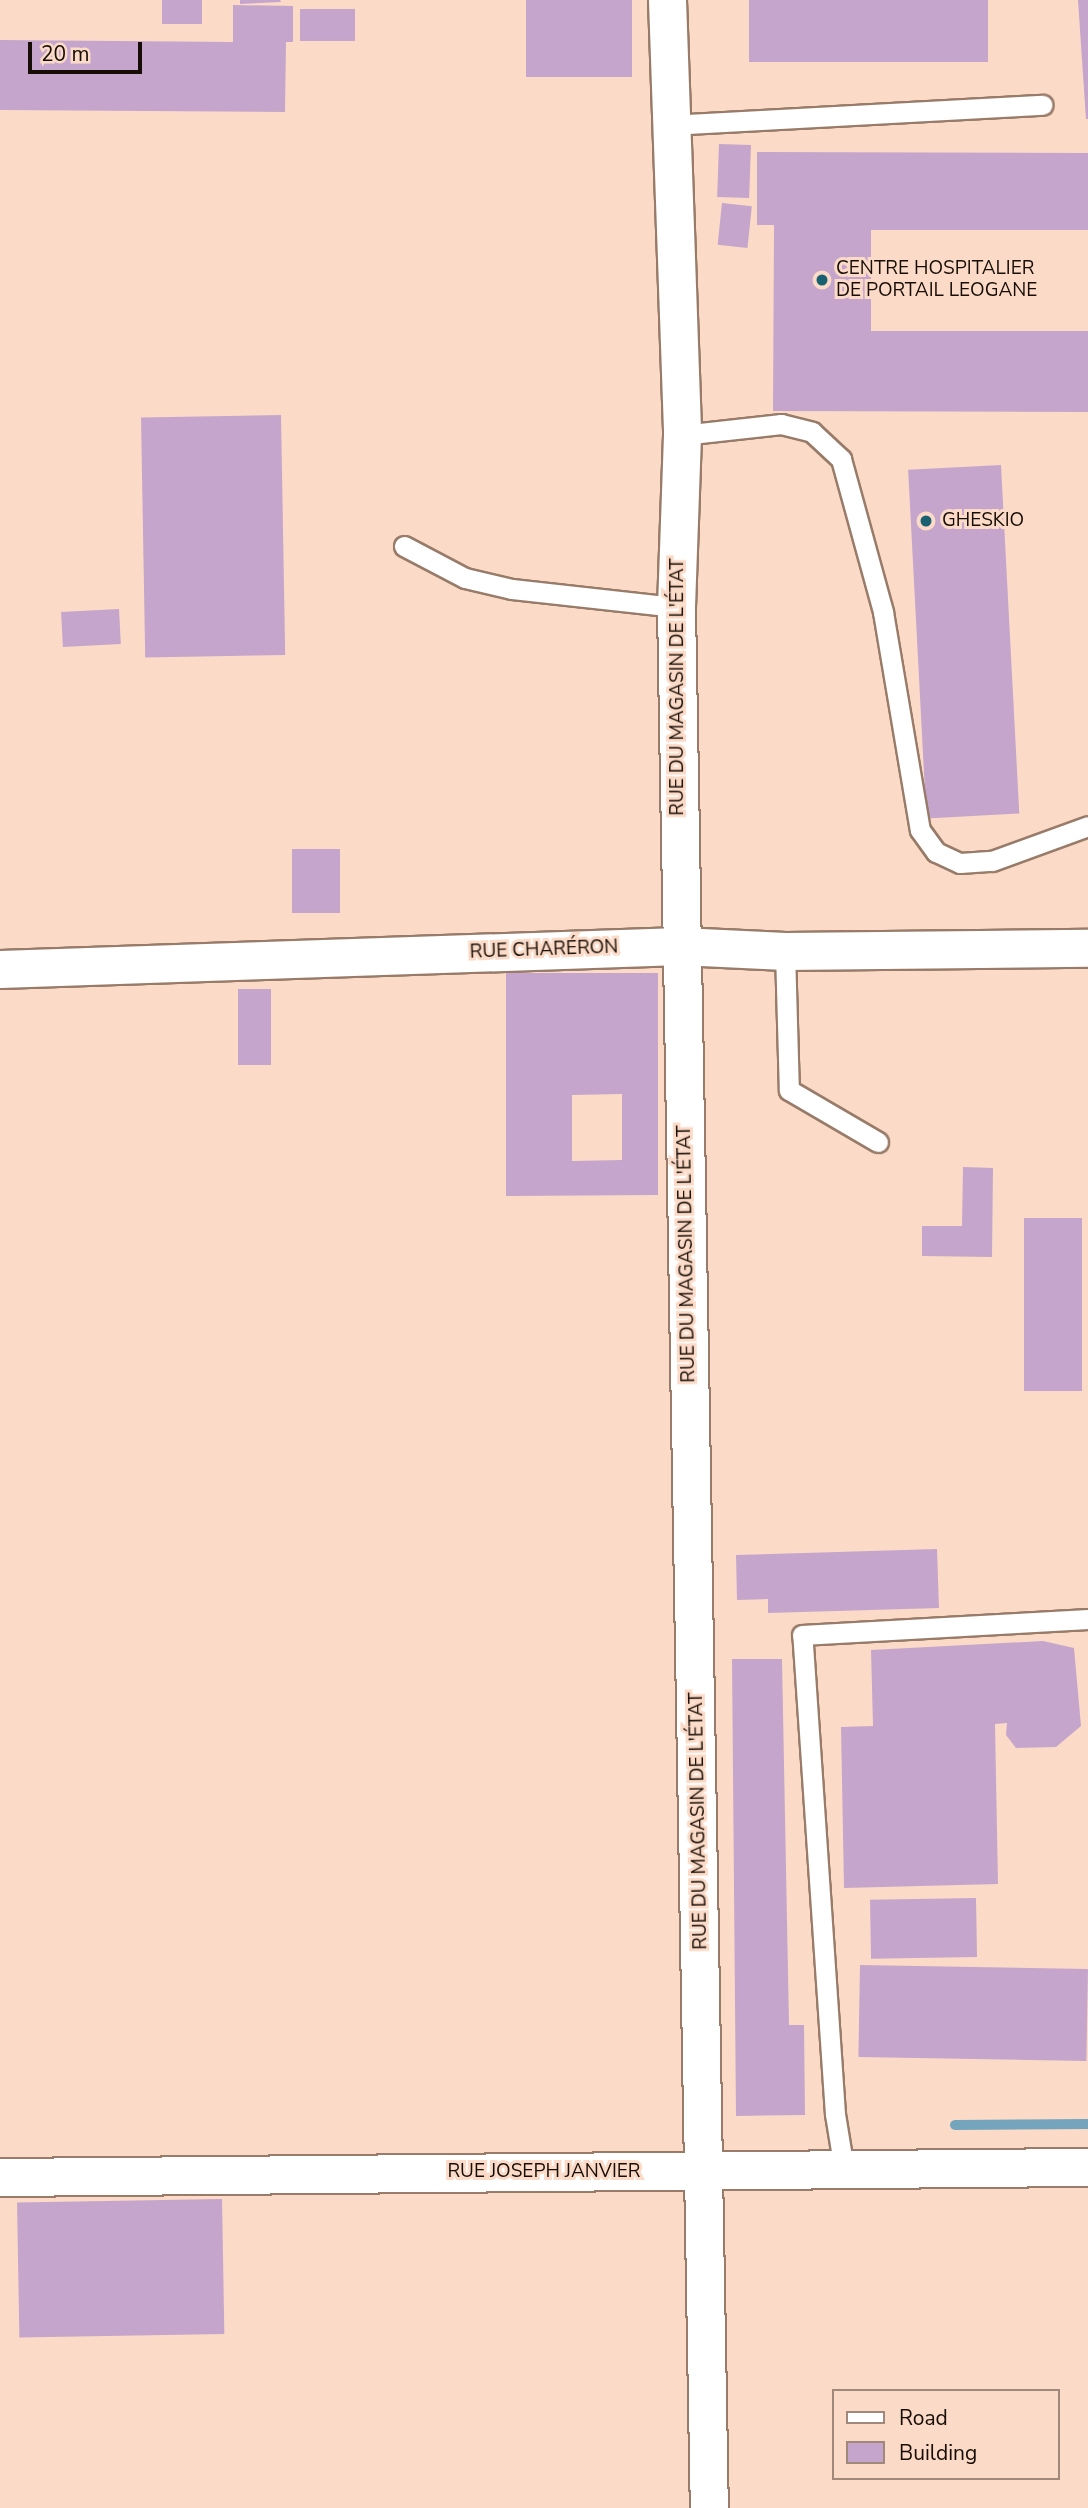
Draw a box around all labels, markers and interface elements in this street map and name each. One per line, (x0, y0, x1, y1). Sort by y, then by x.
scale bar (32, 28, 145, 72)
text: 20 m (41, 40, 90, 68)
place label: CENTRE HOSPITALIER DE PORTAIL LEOGANE (836, 258, 1037, 302)
marker: CENTRE HOSPITALIER DE PORTAIL LEOGANE (814, 272, 830, 288)
place label: GHESKIO (942, 510, 1024, 532)
marker: GHESKIO (916, 511, 936, 531)
street label: RUE DU MAGASIN DE L'ÉTAT (667, 558, 689, 816)
street label: RUE CHARÉRON (469, 936, 619, 964)
street label: RUE DU MAGASIN DE L'ÉTAT (673, 1125, 701, 1383)
street label: RUE DU MAGASIN DE L'ÉTAT (685, 1692, 713, 1950)
street label: RUE JOSEPH JANVIER (447, 2161, 641, 2183)
legend (832, 2389, 1060, 2480)
text: Road (899, 2404, 948, 2432)
text: Building (899, 2439, 977, 2467)

